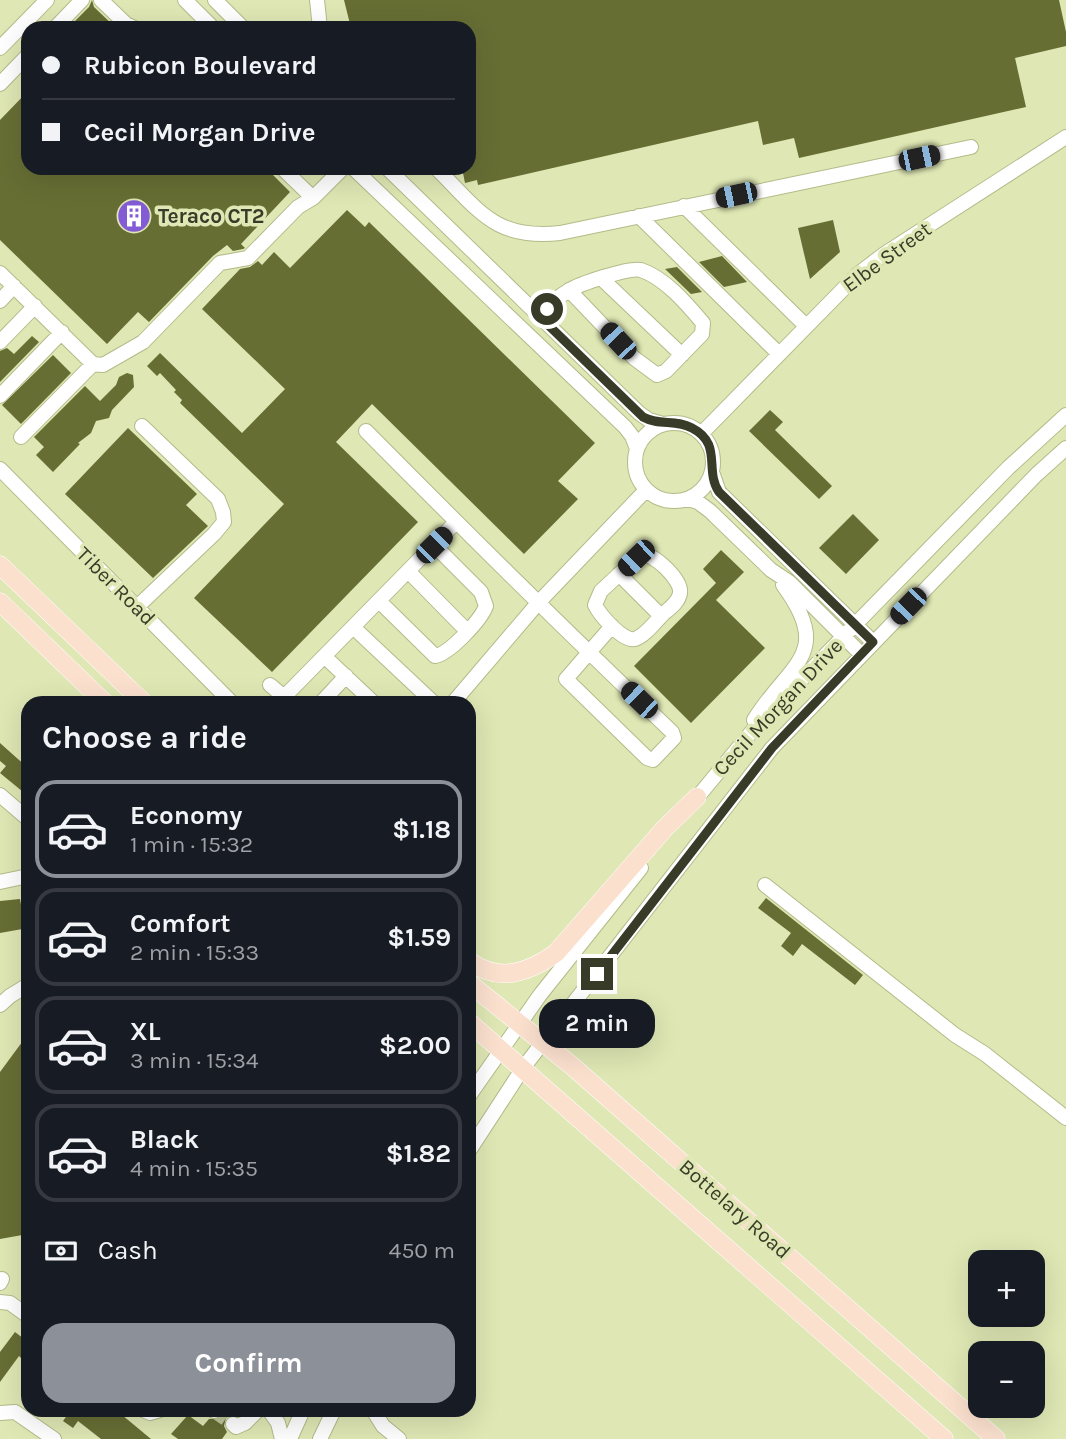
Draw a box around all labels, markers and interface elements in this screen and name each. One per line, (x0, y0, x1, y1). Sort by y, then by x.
text: Rubicon Boulevard (84, 50, 317, 81)
text: Cecil Morgan Drive (84, 117, 315, 148)
car (897, 143, 942, 173)
car (714, 180, 759, 210)
building icon: Teraco CT2 (115, 197, 153, 235)
place label: Teraco CT2 (158, 204, 265, 228)
street label: Elbe Street (838, 217, 936, 297)
route start (531, 293, 563, 325)
car (596, 318, 641, 364)
car (412, 523, 457, 567)
car (614, 536, 659, 580)
street label: Tiber Road (72, 542, 160, 630)
car (886, 584, 931, 628)
street label: Cecil Morgan Drive (708, 634, 848, 780)
car (617, 678, 662, 722)
text: Choose a ride (42, 719, 247, 756)
icon: car (46, 798, 109, 861)
text: Economy (130, 800, 242, 831)
text: $1.18 (392, 814, 451, 845)
text: 1 min · 15:32 (130, 831, 253, 858)
icon: car (46, 906, 109, 969)
text: Comfort (130, 908, 231, 939)
text: $1.59 (387, 922, 451, 953)
text: 2 min · 15:33 (130, 939, 259, 966)
route end (581, 958, 613, 990)
callout: 2 min (539, 998, 655, 1048)
text: 2 min (565, 1010, 629, 1037)
icon: car (46, 1014, 109, 1077)
text: XL (130, 1016, 161, 1047)
text: $2.00 (379, 1030, 451, 1061)
text: 3 min · 15:34 (130, 1047, 259, 1074)
icon: car (46, 1122, 109, 1185)
text: Black (130, 1124, 199, 1155)
text: $1.82 (386, 1138, 451, 1169)
street label: Bottelary Road (675, 1154, 795, 1264)
text: 4 min · 15:35 (130, 1155, 258, 1182)
icon: cash (42, 1232, 80, 1270)
text: Cash (98, 1235, 158, 1266)
text: 450 m (389, 1237, 455, 1264)
map controls (968, 1250, 1045, 1418)
button: + (968, 1250, 1045, 1327)
button: Confirm (42, 1323, 455, 1403)
button: − (968, 1341, 1045, 1418)

